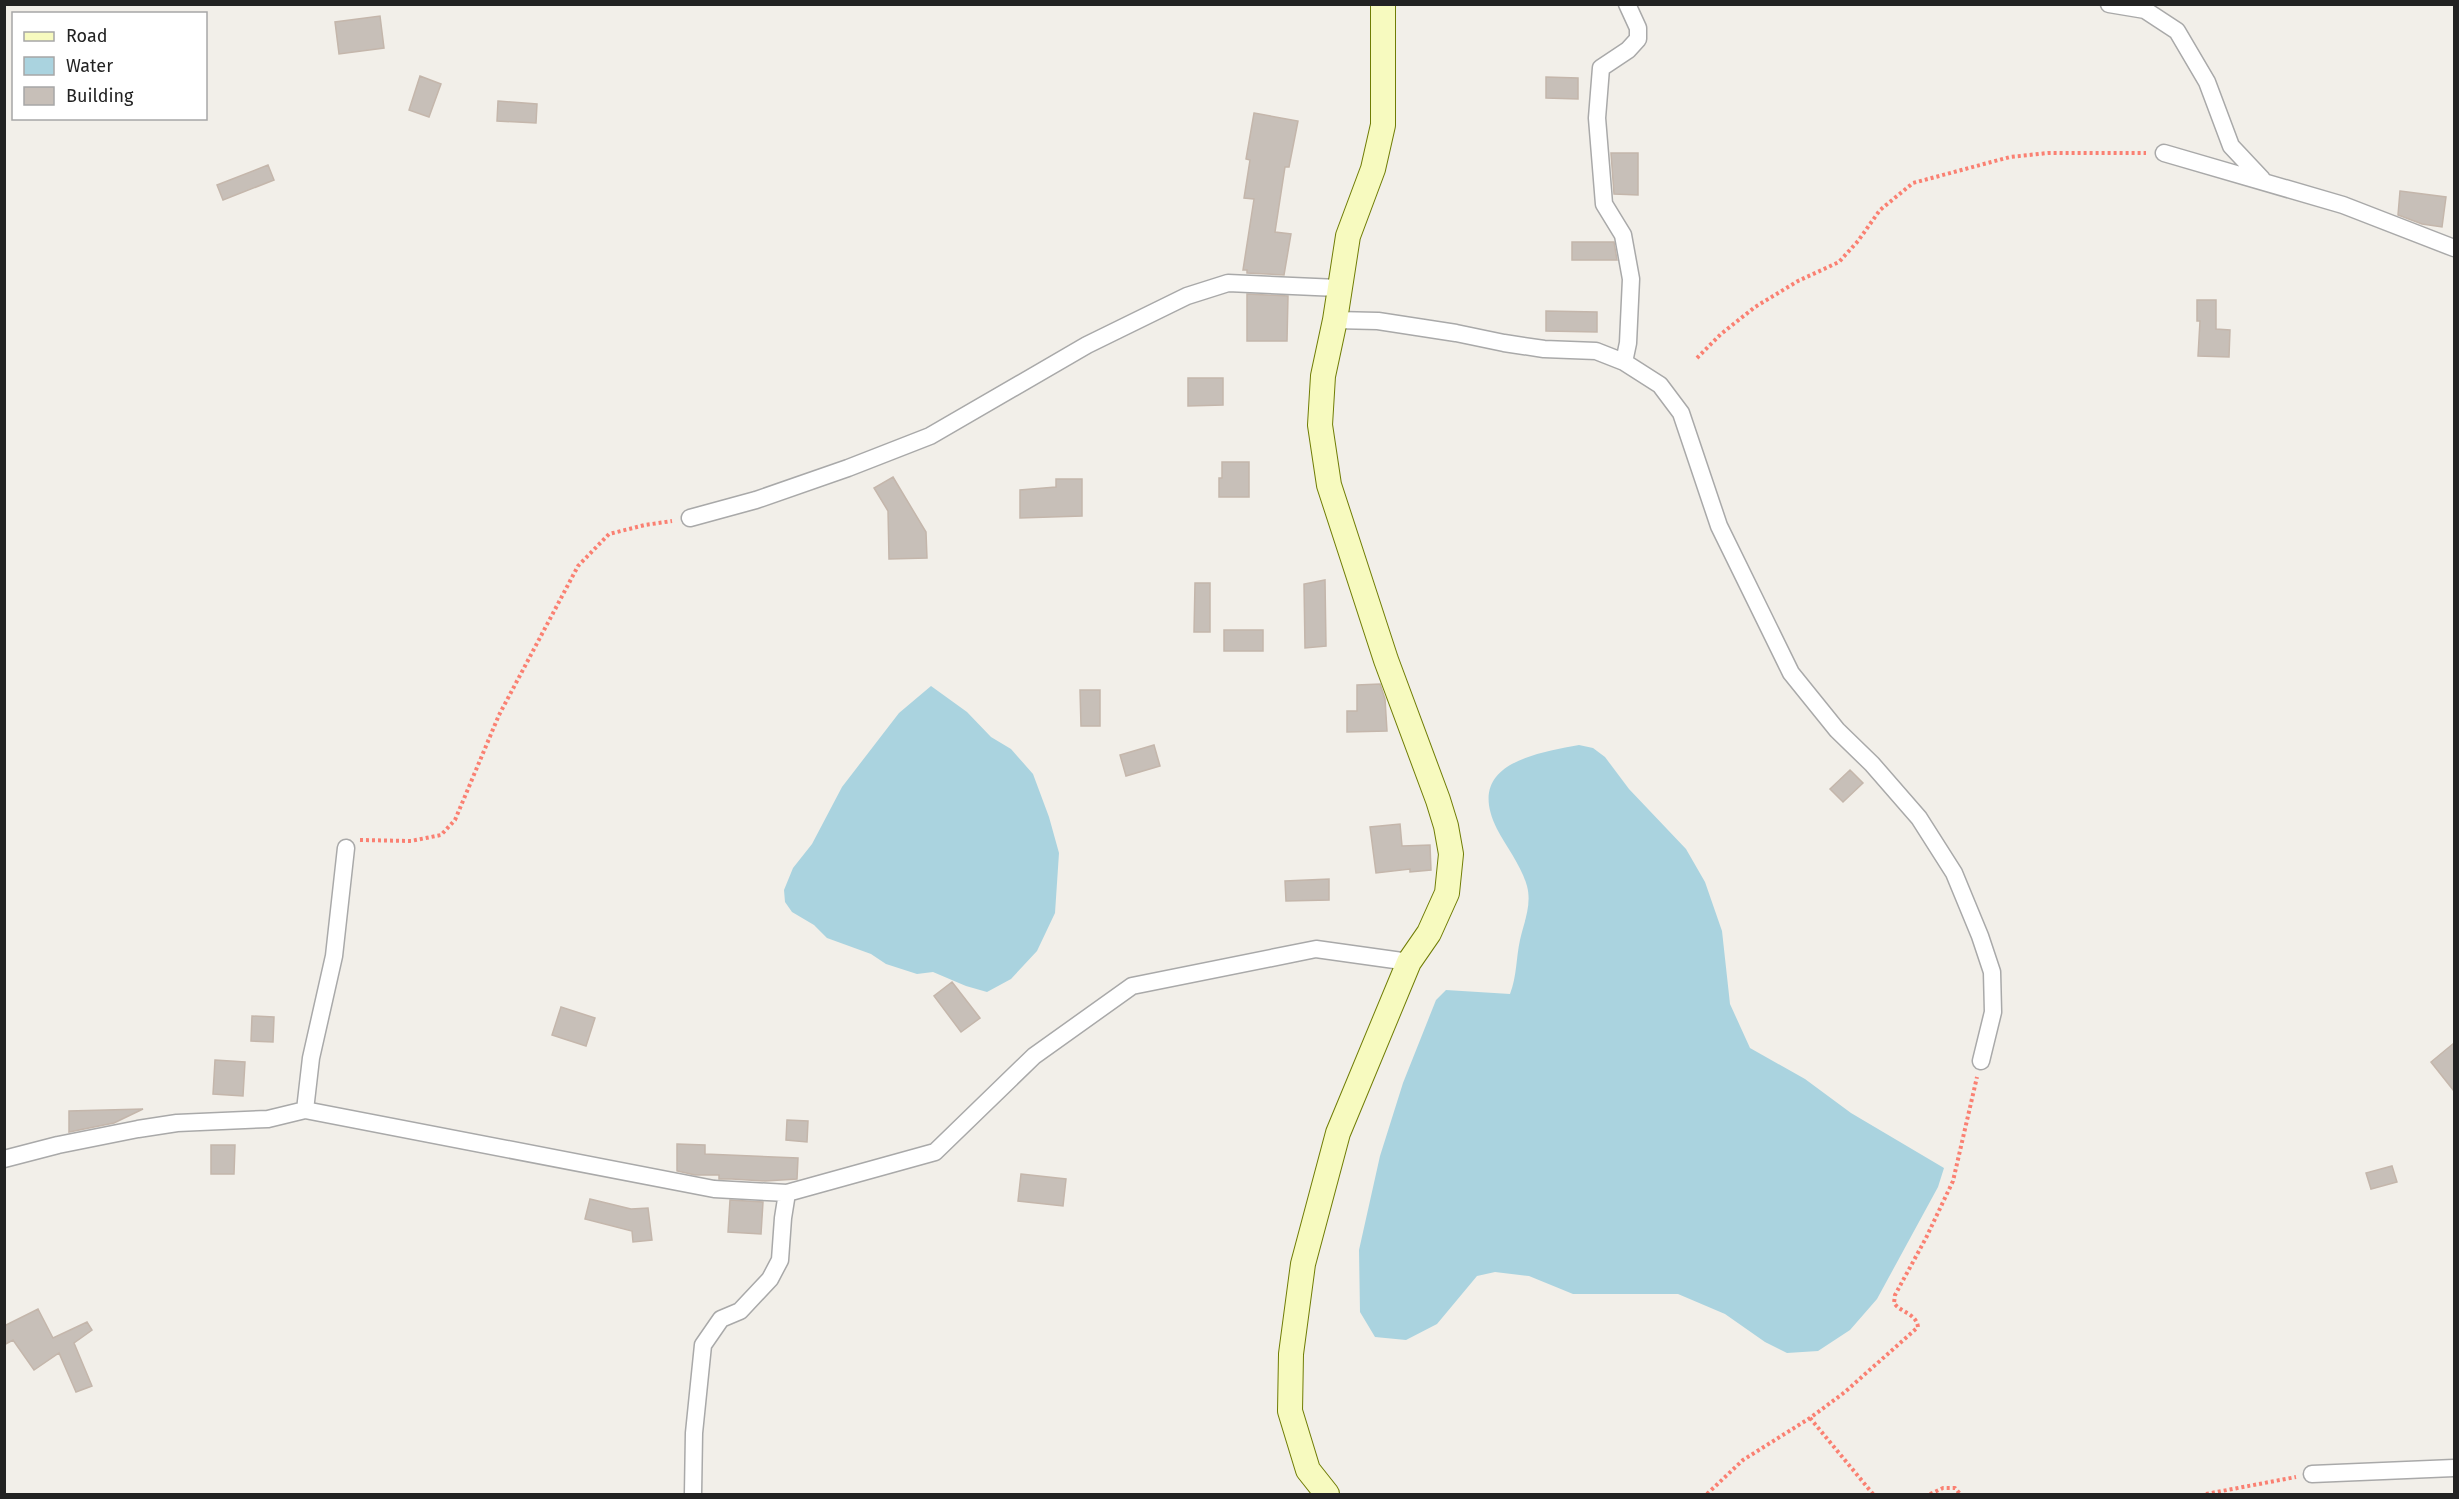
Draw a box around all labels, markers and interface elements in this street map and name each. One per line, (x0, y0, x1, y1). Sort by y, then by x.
legend (12, 12, 207, 120)
text: Road (66, 25, 108, 47)
text: Water (66, 55, 113, 77)
text: Building (66, 85, 134, 107)

